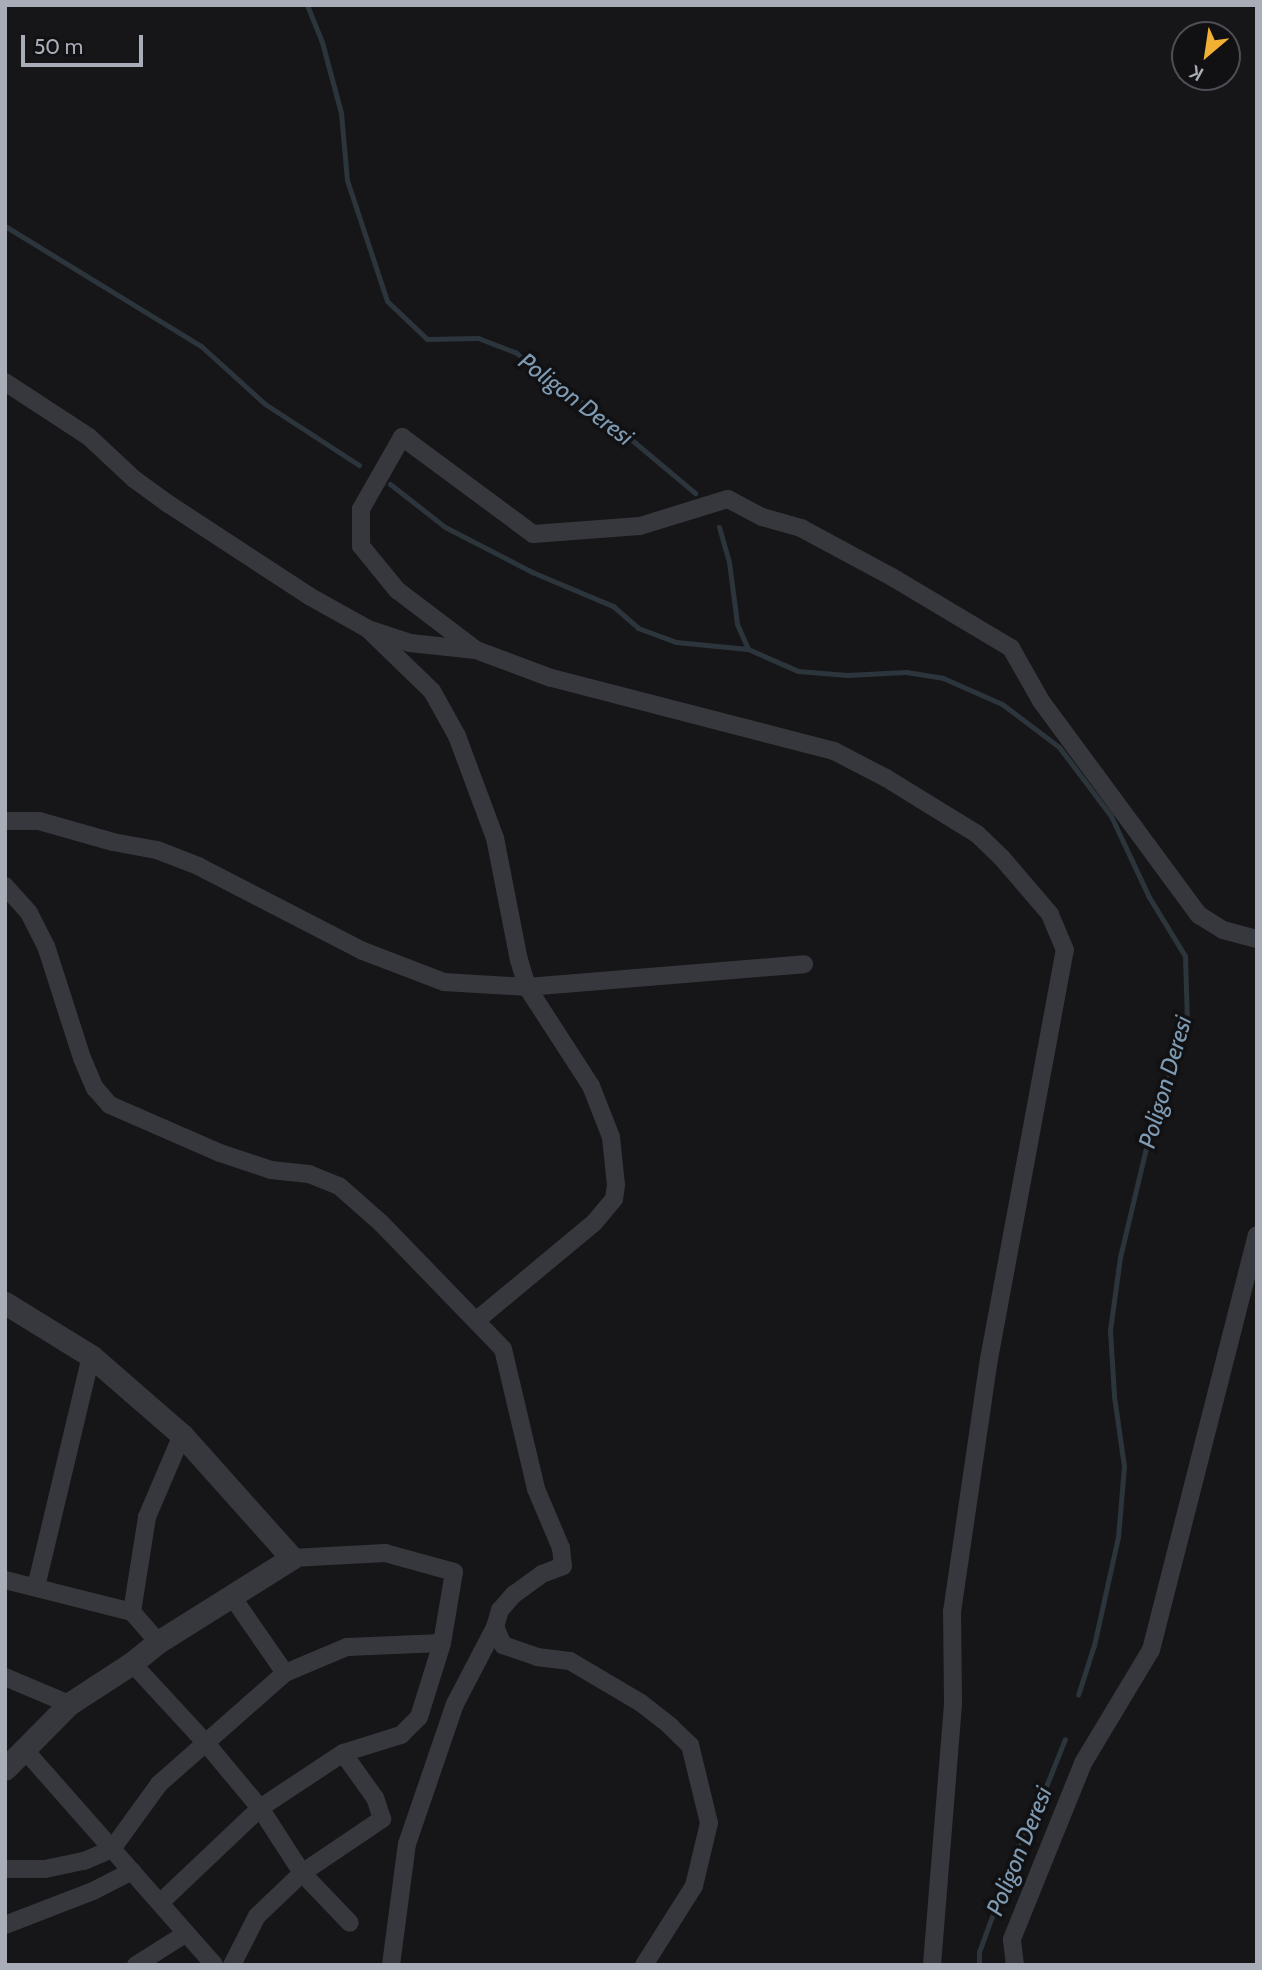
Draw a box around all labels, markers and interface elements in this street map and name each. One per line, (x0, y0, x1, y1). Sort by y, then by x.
scale bar (24, 21, 147, 65)
north arrow (1171, 21, 1241, 91)
text: 50 m (34, 34, 83, 59)
text: K (1186, 60, 1207, 86)
water label: Poligon Deresi (513, 347, 639, 451)
water label: Poligon Deresi (1132, 1013, 1198, 1151)
water label: Poligon Deresi (980, 1782, 1058, 1920)

